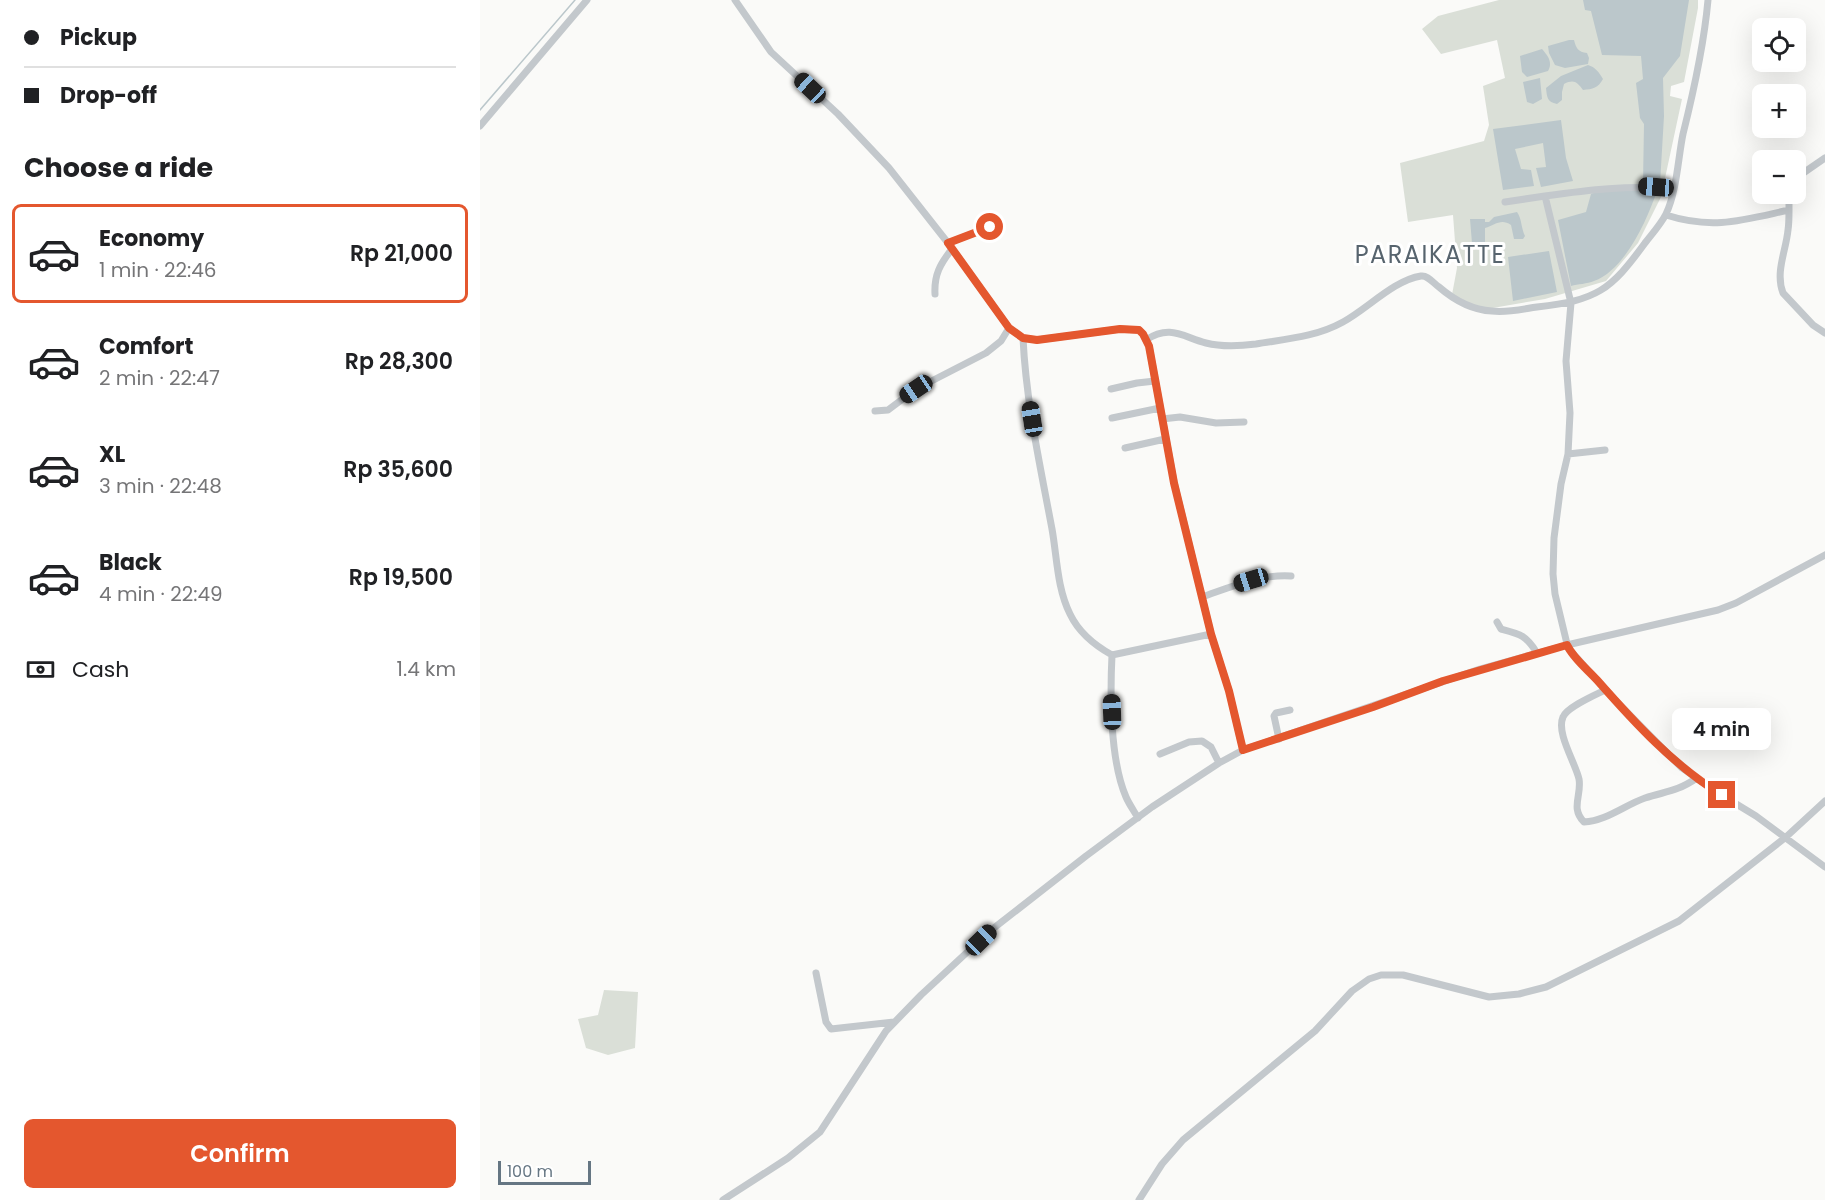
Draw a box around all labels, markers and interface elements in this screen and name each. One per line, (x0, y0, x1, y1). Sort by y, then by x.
map controls (1752, 18, 1806, 204)
button: locate (1752, 18, 1806, 72)
text: Pickup (60, 22, 137, 53)
car (791, 69, 829, 107)
text: Drop-off (60, 80, 157, 111)
button: + (1752, 84, 1806, 138)
text: Choose a ride (24, 149, 213, 186)
button: − (1752, 150, 1806, 204)
car (1637, 177, 1675, 197)
route start (976, 213, 1003, 240)
text: Economy (99, 223, 204, 254)
icon: car (27, 227, 81, 281)
text: Rp 21,000 (350, 238, 453, 269)
district label: PARAIKATTE (1355, 238, 1505, 271)
text: 1 min · 22:46 (99, 256, 217, 284)
text: Comfort (99, 331, 193, 362)
icon: car (27, 335, 81, 389)
text: Rp 28,300 (345, 346, 453, 377)
text: 2 min · 22:47 (99, 364, 220, 392)
car (896, 371, 936, 407)
car (1020, 400, 1044, 438)
text: XL (99, 439, 125, 470)
icon: car (27, 443, 81, 497)
text: Rp 35,600 (343, 454, 453, 485)
text: 3 min · 22:48 (99, 472, 222, 500)
text: Black (99, 547, 162, 578)
icon: car (27, 551, 81, 605)
text: Rp 19,500 (349, 562, 453, 593)
car (1231, 566, 1271, 594)
text: 4 min · 22:49 (99, 580, 223, 608)
icon: cash (24, 653, 57, 686)
text: Cash (72, 654, 129, 685)
text: 1.4 km (397, 655, 456, 683)
car (1102, 694, 1122, 730)
callout: 4 min (1672, 708, 1772, 750)
text: 4 min (1693, 715, 1750, 743)
route end (1708, 781, 1735, 808)
car (962, 921, 1000, 959)
button: Confirm (24, 1119, 456, 1188)
scale bar (498, 1158, 591, 1186)
text: 100 m (507, 1160, 553, 1183)

